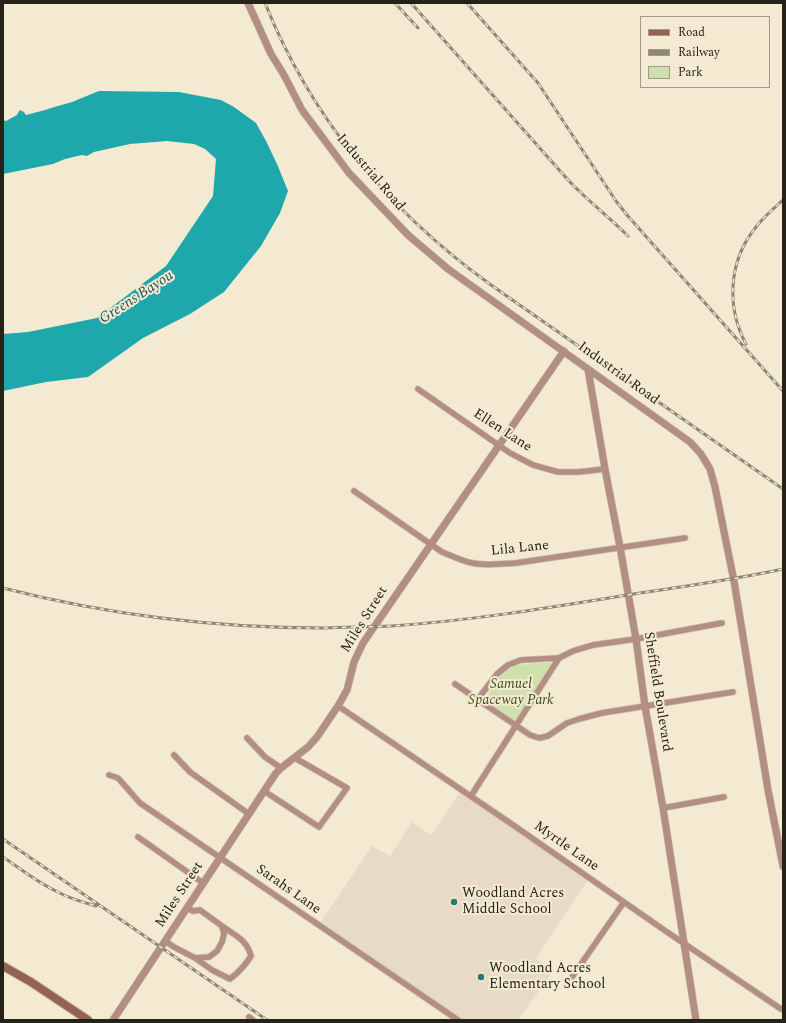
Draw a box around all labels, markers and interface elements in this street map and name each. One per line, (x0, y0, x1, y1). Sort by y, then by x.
legend (640, 16, 770, 88)
text: Road (678, 23, 705, 42)
text: Railway (678, 43, 720, 62)
text: Park (678, 63, 703, 82)
street label: Industrial Road (332, 131, 408, 215)
water label: Greens Bayou (97, 267, 177, 329)
street label: Industrial Road (574, 339, 662, 409)
street label: Ellen Lane (470, 406, 534, 456)
street label: Lila Lane (490, 538, 550, 560)
street label: Miles Street (338, 584, 392, 656)
street label: Sheffield Boulevard (639, 631, 675, 753)
park label: Samuel Spaceway Park (468, 677, 554, 710)
street label: Myrtle Lane (530, 818, 602, 876)
street label: Miles Street (153, 859, 207, 931)
street label: Sarahs Lane (252, 862, 324, 918)
place label: Woodland Acres Middle School (462, 886, 564, 918)
marker: Woodland Acres Middle School (449, 897, 459, 907)
place label: Woodland Acres Elementary School (489, 961, 605, 994)
marker: Woodland Acres Elementary School (476, 972, 486, 982)

